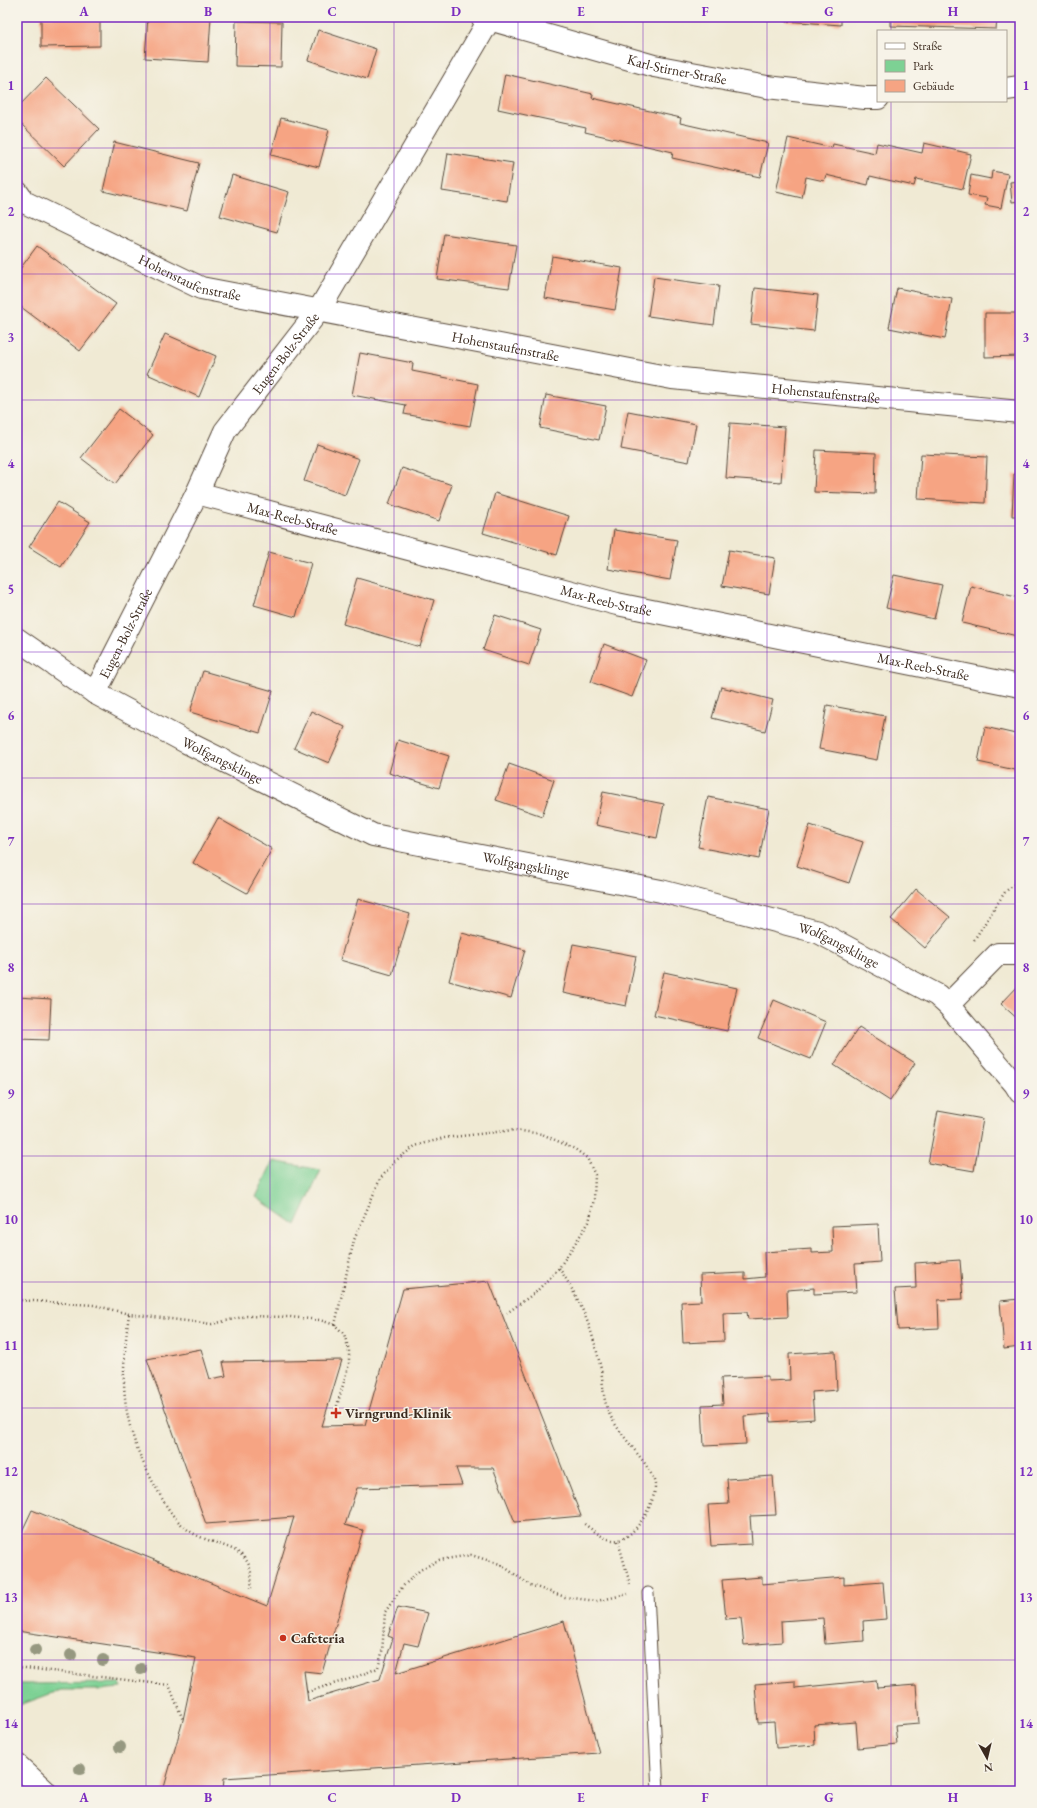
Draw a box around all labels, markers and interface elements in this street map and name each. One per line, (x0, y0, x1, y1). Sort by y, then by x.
text: A (78, 3, 89, 20)
text: B (204, 3, 212, 20)
text: C (327, 3, 337, 20)
text: D (451, 3, 461, 20)
text: E (577, 3, 585, 20)
text: F (701, 3, 709, 20)
text: G (824, 3, 834, 20)
text: H (948, 3, 959, 20)
legend (877, 30, 1007, 102)
text: Straße (913, 38, 942, 54)
street label: Karl-Stirner-Straße (625, 50, 729, 88)
text: Park (913, 58, 934, 74)
text: 1 (8, 77, 15, 94)
text: 1 (1023, 77, 1030, 94)
text: Gebäude (913, 78, 955, 94)
text: 2 (8, 203, 15, 220)
text: 2 (1023, 203, 1030, 220)
street label: Hohenstaufenstraße (136, 250, 243, 305)
street label: Eugen-Bolz-Straße (248, 308, 323, 398)
street label: Hohenstaufenstraße (450, 327, 561, 365)
text: 3 (8, 329, 15, 346)
text: 3 (1023, 329, 1030, 346)
street label: Hohenstaufenstraße (771, 379, 881, 407)
text: 4 (8, 455, 15, 472)
text: 4 (1023, 455, 1030, 472)
street label: Max-Reeb-Straße (245, 498, 341, 539)
street label: Max-Reeb-Straße (559, 580, 654, 620)
text: 5 (8, 581, 14, 598)
text: 5 (1023, 581, 1029, 598)
street label: Eugen-Bolz-Straße (95, 585, 156, 682)
street label: Max-Reeb-Straße (876, 648, 971, 685)
text: 6 (8, 707, 15, 724)
text: 6 (1023, 707, 1030, 724)
street label: Wolfgangsklinge (179, 732, 266, 788)
text: 7 (8, 833, 15, 850)
text: 7 (1023, 833, 1030, 850)
street label: Wolfgangsklinge (481, 848, 572, 882)
street label: Wolfgangsklinge (797, 918, 883, 972)
text: 8 (8, 959, 15, 976)
text: 8 (1023, 959, 1030, 976)
text: 9 (8, 1085, 15, 1102)
text: 9 (1023, 1085, 1030, 1102)
text: 10 (4, 1211, 18, 1228)
text: 10 (1019, 1211, 1033, 1228)
text: 11 (4, 1337, 18, 1354)
text: 11 (1019, 1337, 1033, 1354)
place label: Virngrund-Klinik (345, 1404, 452, 1422)
marker: Virngrund-Klinik (330, 1407, 342, 1419)
text: 12 (4, 1463, 18, 1480)
text: 12 (1019, 1463, 1033, 1480)
text: 13 (4, 1589, 18, 1606)
text: 13 (1019, 1589, 1033, 1606)
place label: Cafeteria (291, 1629, 345, 1647)
marker: Cafeteria (278, 1633, 288, 1643)
text: 14 (4, 1715, 18, 1732)
text: 14 (1019, 1715, 1033, 1732)
north arrow (967, 1738, 1007, 1778)
text: N (983, 1760, 994, 1775)
text: A (78, 1789, 89, 1806)
text: B (204, 1789, 212, 1806)
text: C (327, 1789, 337, 1806)
text: D (451, 1789, 461, 1806)
text: E (577, 1789, 585, 1806)
text: F (701, 1789, 709, 1806)
text: G (824, 1789, 834, 1806)
text: H (948, 1789, 959, 1806)

